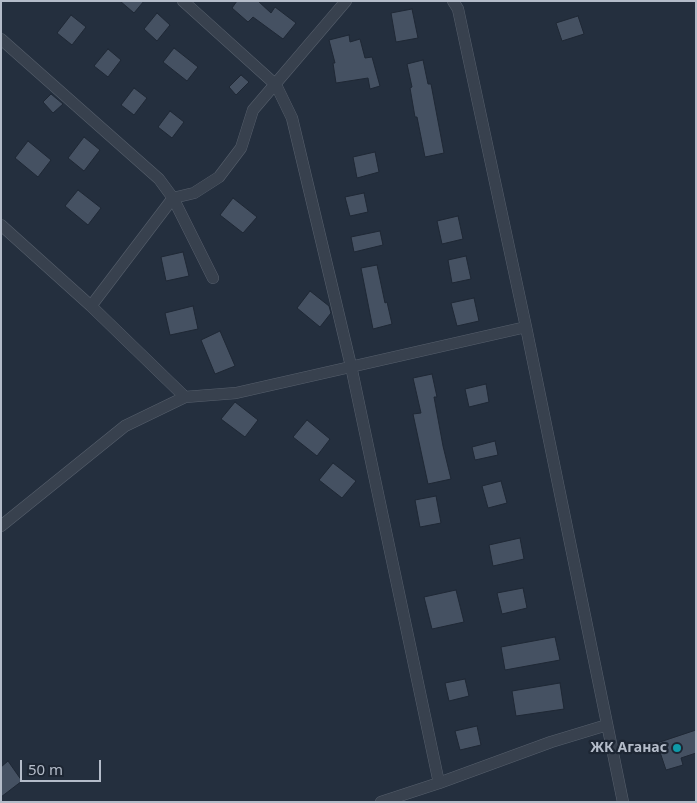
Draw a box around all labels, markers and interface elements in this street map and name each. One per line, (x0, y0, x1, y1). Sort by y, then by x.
place label: ЖК Аганас (590, 740, 667, 756)
marker: ЖК Аганас (671, 742, 683, 754)
scale bar (22, 750, 104, 782)
text: 50 m (28, 759, 63, 779)

